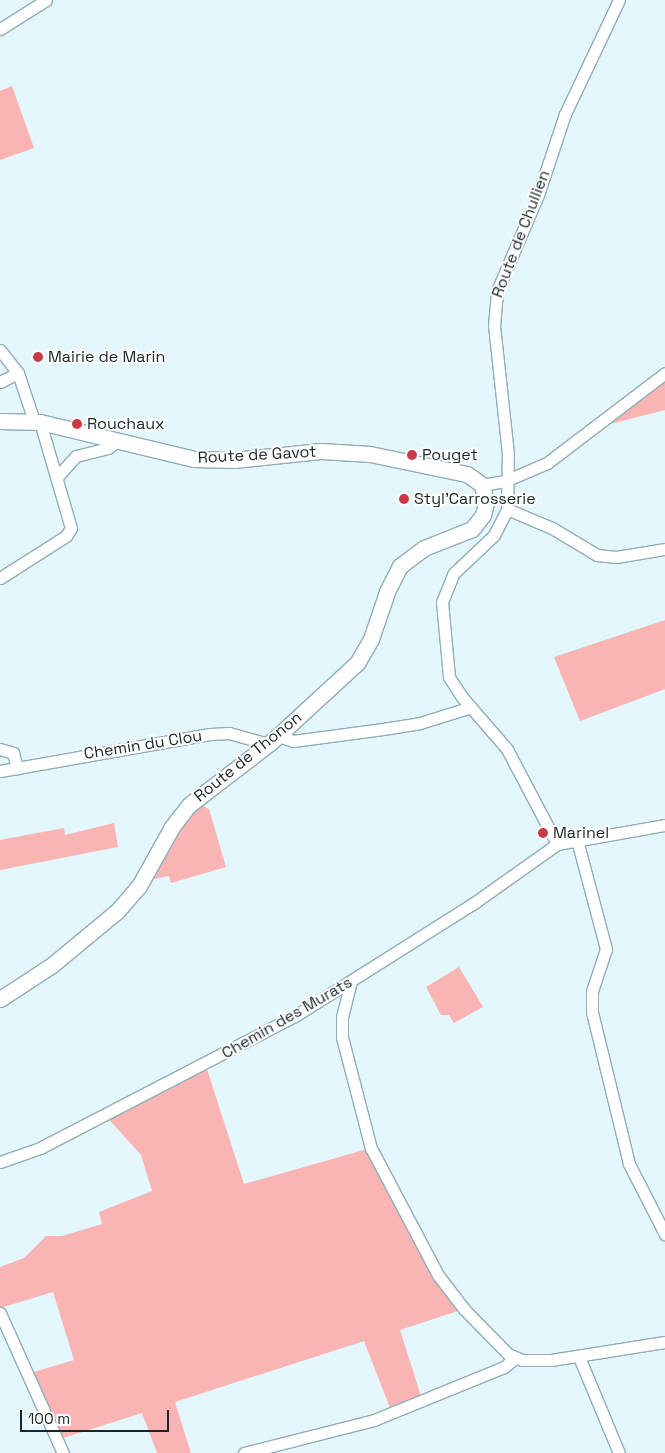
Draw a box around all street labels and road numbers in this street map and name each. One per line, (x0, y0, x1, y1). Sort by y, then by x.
street label: Route de Chullien (488, 167, 554, 301)
street label: Route de Gavot (197, 442, 317, 468)
street label: Route de Thonon (190, 708, 306, 806)
street label: Chemin du Clou (83, 726, 203, 764)
street label: Chemin des Murats (218, 973, 356, 1063)

